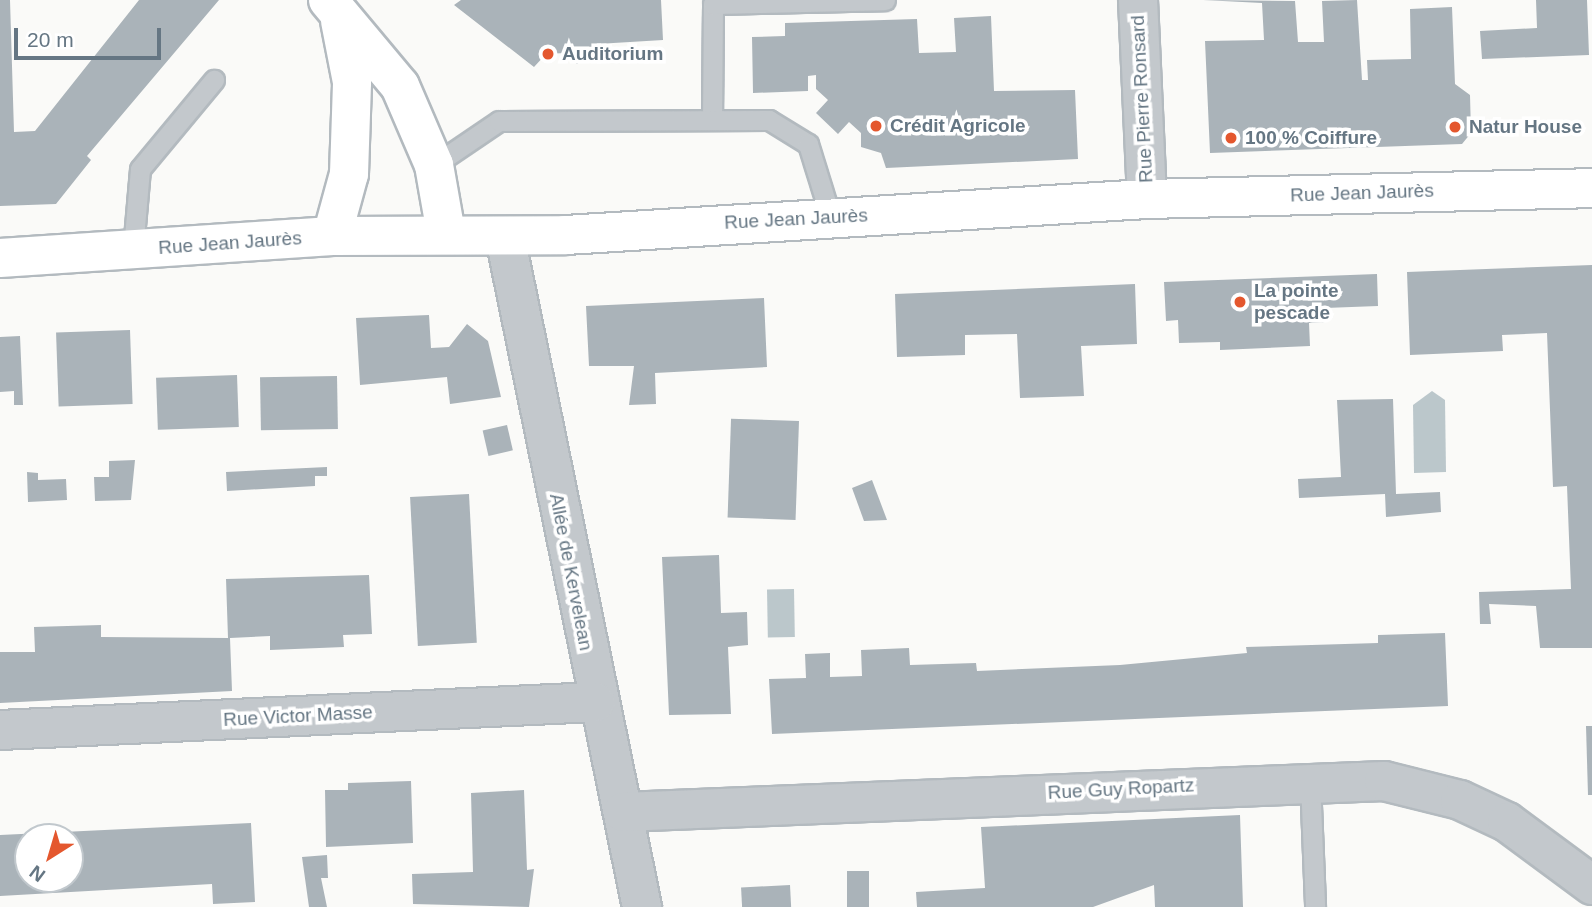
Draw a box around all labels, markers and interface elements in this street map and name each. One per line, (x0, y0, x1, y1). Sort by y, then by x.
scale bar (18, 14, 164, 58)
street label: Rue Pierre Ronsard (1126, 15, 1158, 183)
text: 20 m (27, 28, 74, 51)
place label: Auditorium (562, 43, 663, 65)
marker: Auditorium (540, 46, 556, 62)
place label: Crédit Agricole (890, 115, 1026, 137)
place label: Natur House (1469, 116, 1582, 138)
marker: Crédit Agricole (868, 118, 884, 134)
marker: Natur House (1447, 119, 1463, 135)
place label: 100 % Coiffure (1245, 127, 1377, 149)
marker: 100 % Coiffure (1223, 130, 1239, 146)
street label: Rue Jean Jaurès (1290, 179, 1434, 207)
street label: Rue Jean Jaurès (724, 204, 868, 234)
street label: Rue Jean Jaurès (158, 227, 302, 259)
place label: La pointe pescade (1254, 280, 1338, 324)
marker: La pointe pescade (1232, 294, 1248, 310)
street label: Allée de Kervelean (545, 492, 597, 652)
street label: Rue Victor Masse (223, 701, 373, 731)
street label: Rue Guy Ropartz (1047, 774, 1195, 804)
north arrow (14, 823, 84, 893)
text: N (25, 861, 49, 886)

